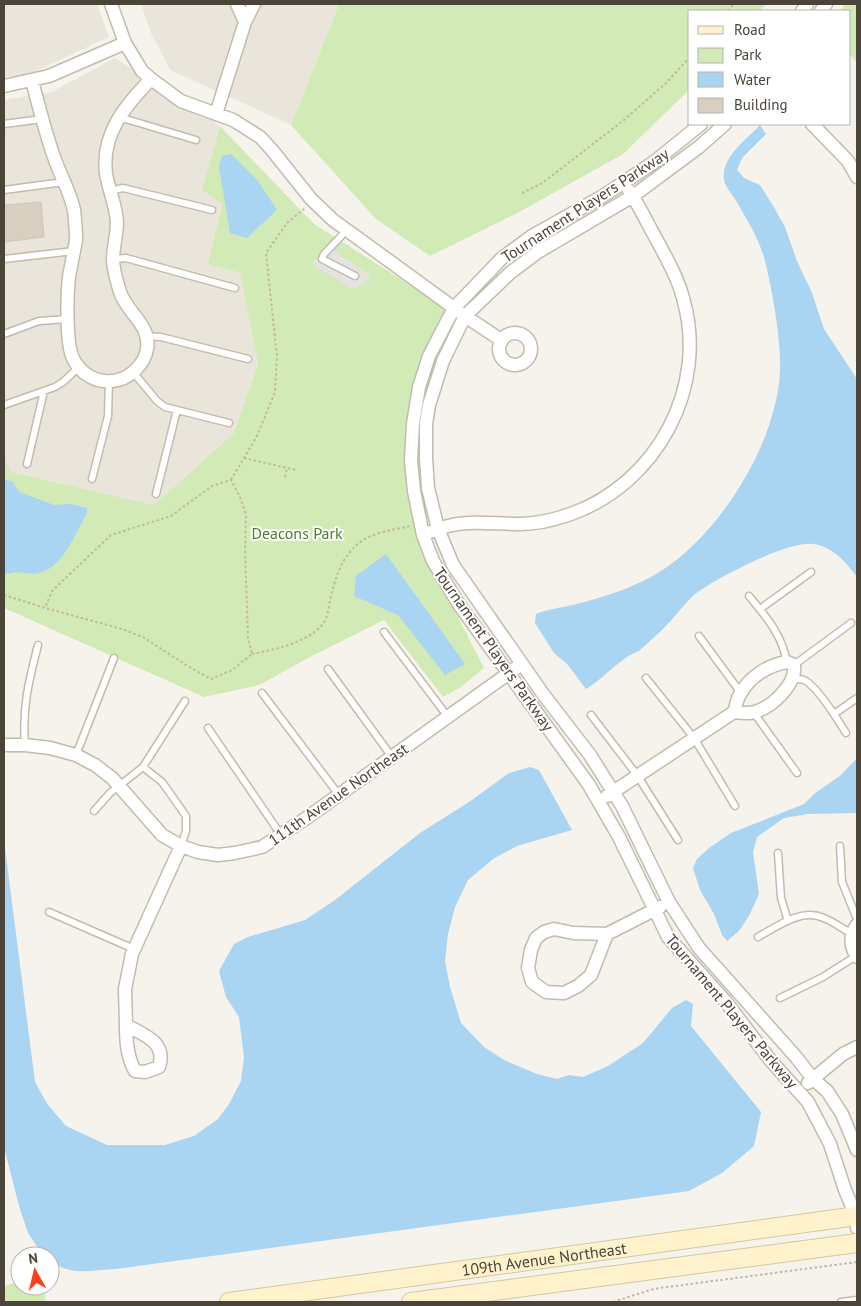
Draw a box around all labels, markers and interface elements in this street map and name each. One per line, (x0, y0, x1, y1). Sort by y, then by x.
legend (688, 10, 851, 125)
text: Road (734, 20, 766, 39)
text: Park (734, 45, 762, 64)
text: Water (734, 70, 771, 89)
text: Building (734, 95, 788, 114)
street label: Tournament Players Parkway (497, 143, 673, 267)
park label: Deacons Park (251, 523, 343, 543)
street label: Tournament Players Parkway (430, 563, 559, 735)
street label: 111th Avenue Northeast (264, 738, 412, 850)
street label: Tournament Players Parkway (661, 930, 803, 1093)
street label: 109th Avenue Northeast (460, 1238, 628, 1280)
north arrow (10, 1246, 60, 1296)
text: N (27, 1249, 39, 1268)

